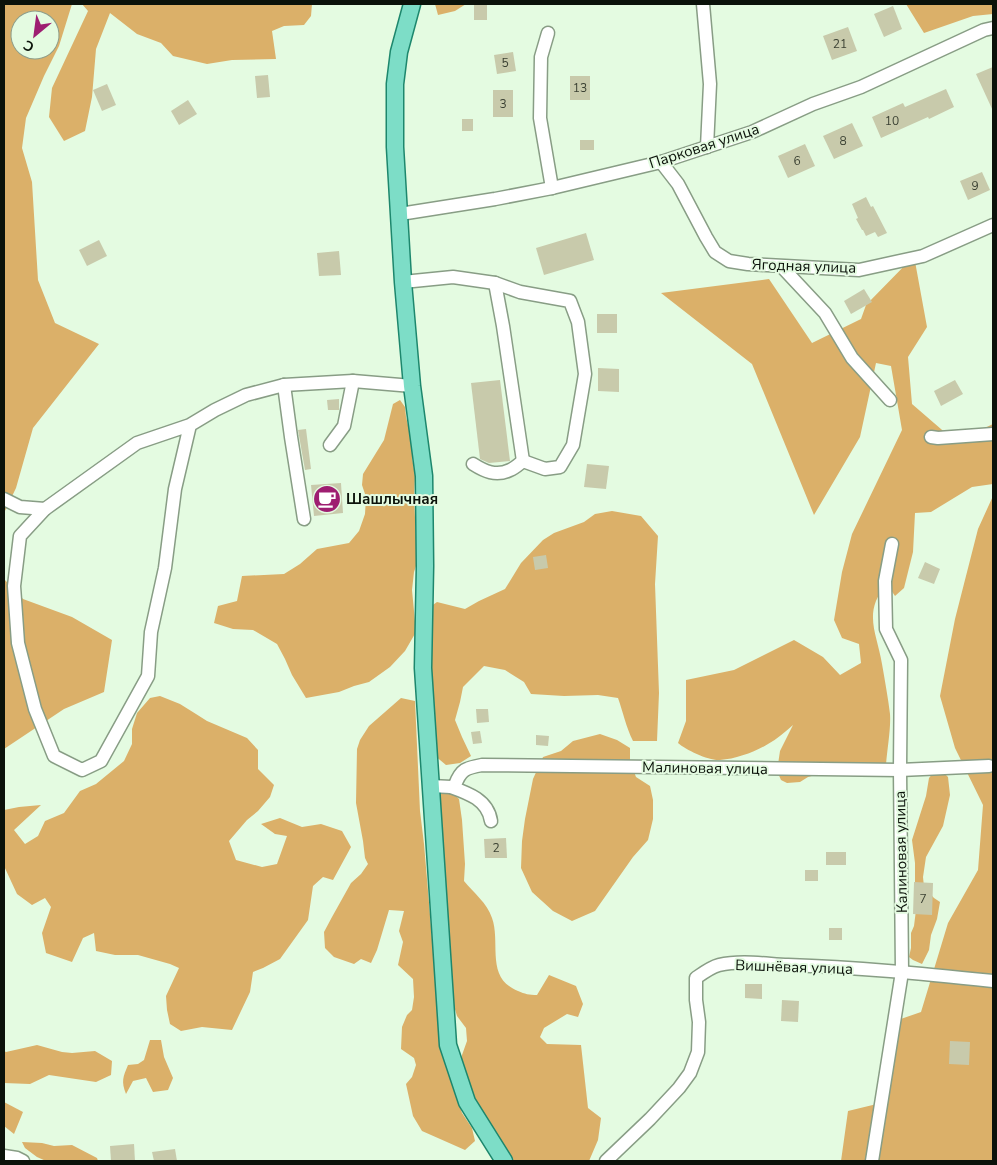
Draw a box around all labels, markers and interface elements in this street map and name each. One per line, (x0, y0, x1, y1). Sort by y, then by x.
north arrow (10, 10, 60, 60)
text: С (20, 35, 38, 57)
house number: 21 (833, 36, 847, 52)
house number: 5 (501, 55, 509, 71)
house number: 13 (573, 80, 587, 96)
house number: 3 (499, 96, 507, 112)
house number: 10 (885, 113, 899, 129)
street label: Парковая улица (646, 119, 762, 173)
house number: 8 (839, 133, 847, 149)
house number: 6 (793, 153, 801, 169)
house number: 9 (971, 178, 979, 194)
street label: Ягодная улица (751, 254, 857, 278)
cafe icon: Шашлычная (312, 484, 342, 514)
place label: Шашлычная (346, 489, 438, 509)
street label: Малиновая улица (642, 757, 768, 779)
street label: Калиновая улица (890, 791, 912, 913)
house number: 2 (492, 840, 500, 856)
house number: 7 (919, 891, 927, 907)
street label: Вишнёвая улица (735, 955, 853, 979)

